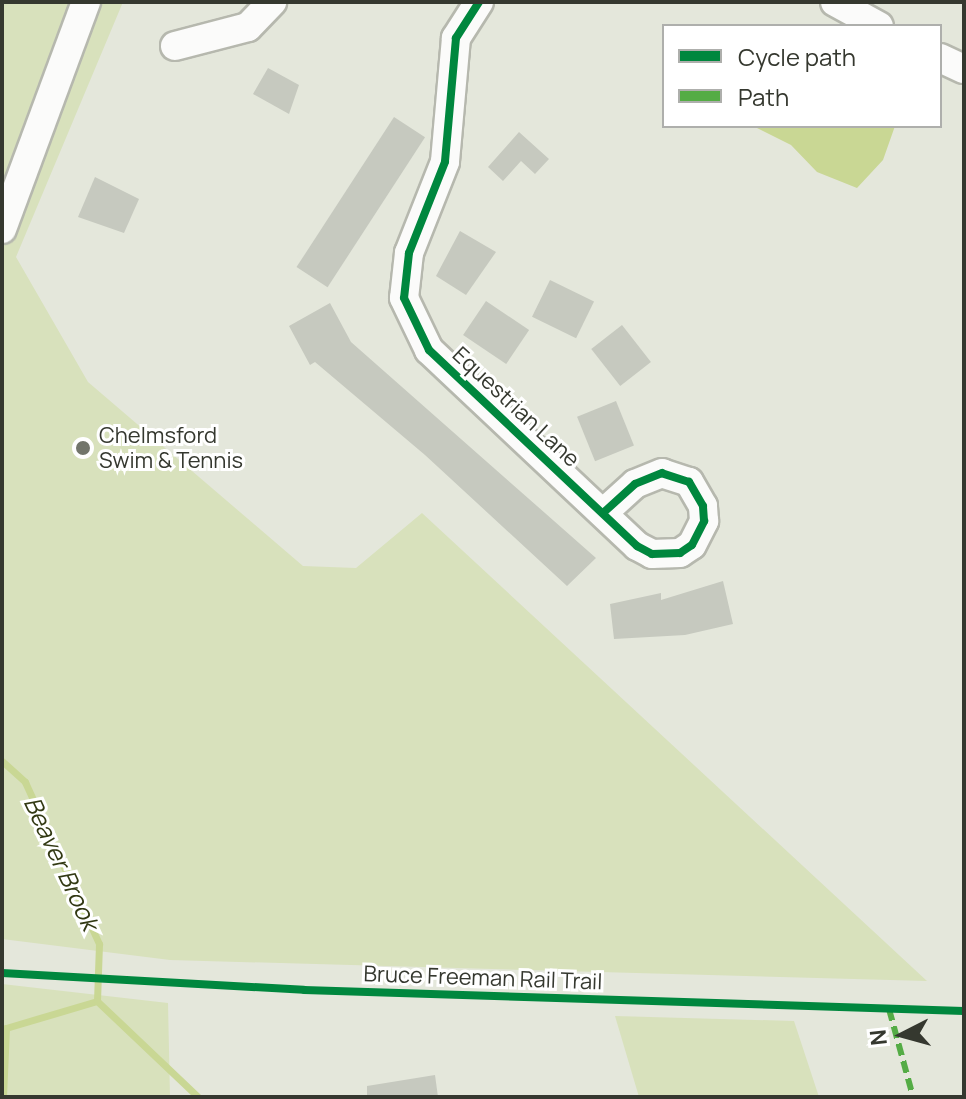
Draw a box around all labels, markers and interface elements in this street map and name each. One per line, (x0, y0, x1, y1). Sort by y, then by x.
legend (662, 24, 942, 128)
text: Cycle path (738, 40, 856, 73)
text: Path (738, 80, 789, 113)
street label: Equestrian Lane (447, 341, 585, 473)
place label: Chelmsford Swim & Tennis (99, 422, 243, 474)
marker: Chelmsford Swim & Tennis (74, 439, 92, 457)
water label: Beaver Brook (19, 792, 105, 934)
street label: Bruce Freeman Rail Trail (363, 961, 603, 995)
north arrow (862, 995, 942, 1075)
text: N (862, 1028, 894, 1047)

